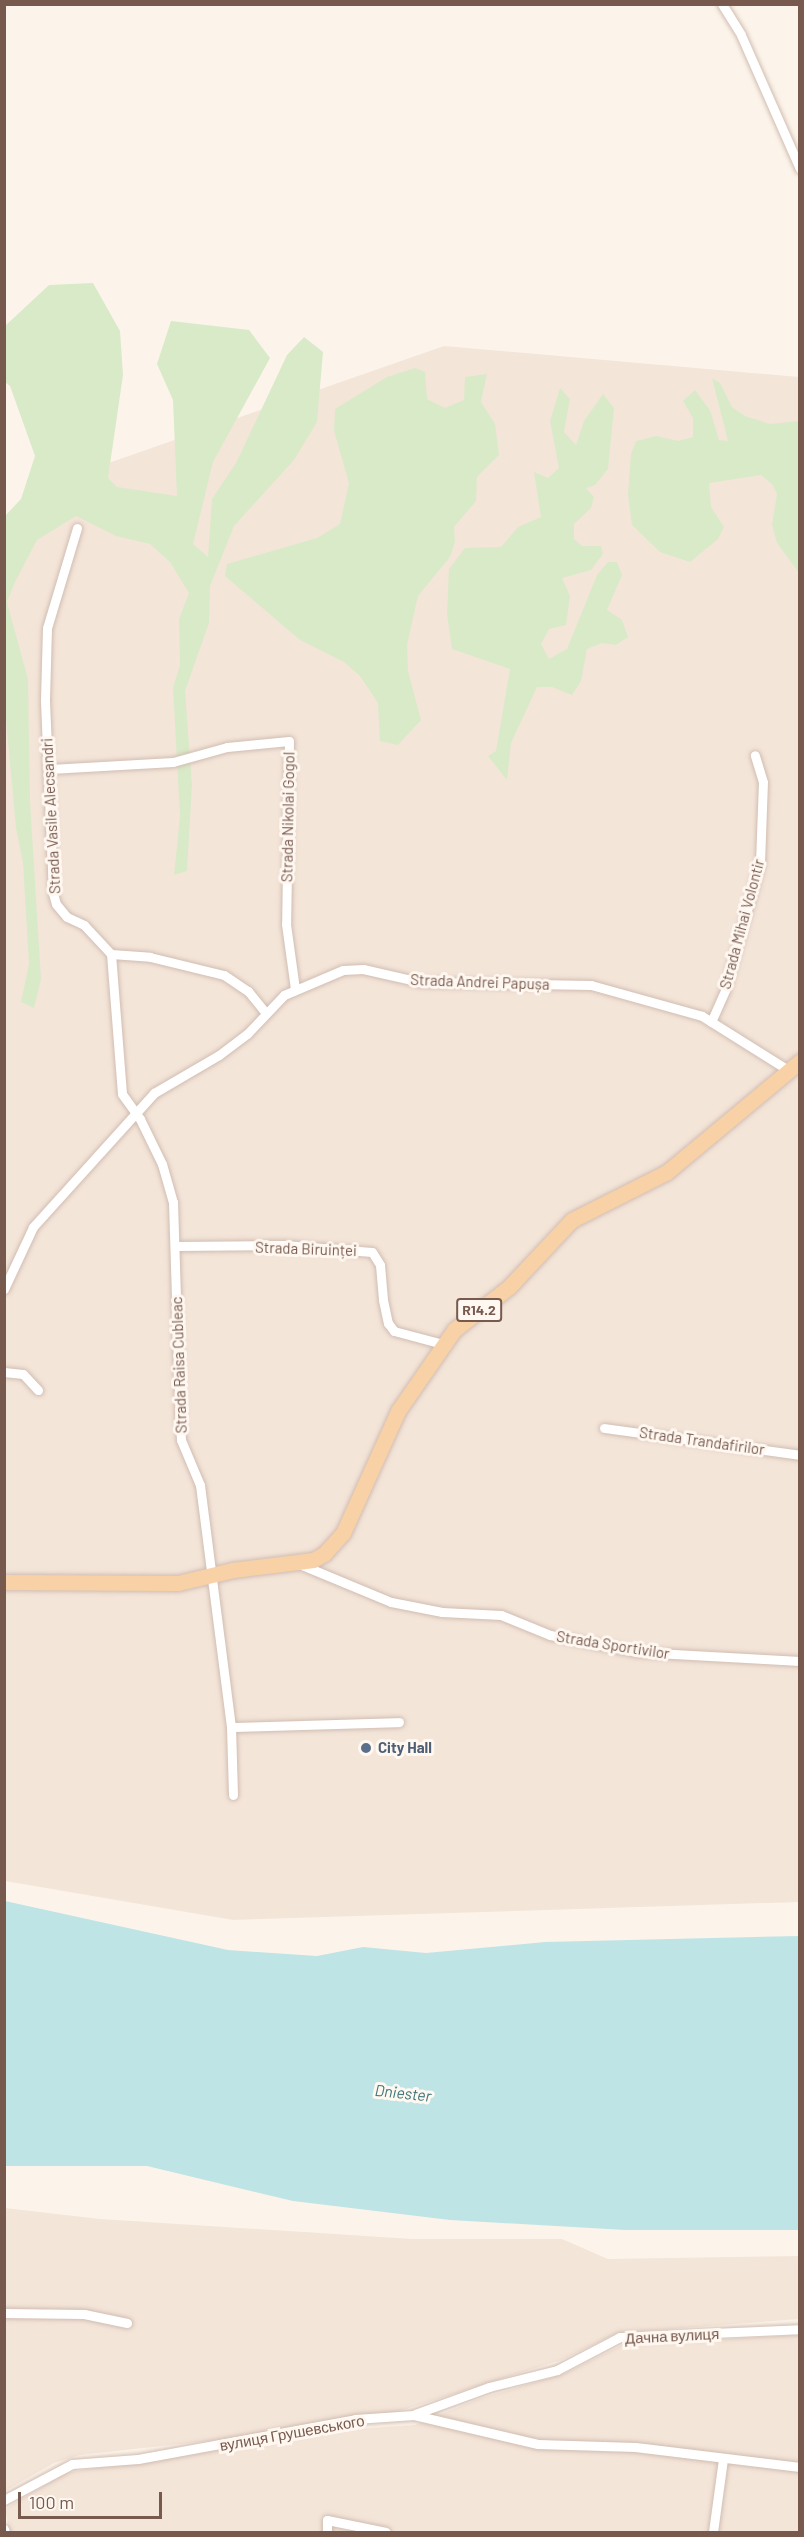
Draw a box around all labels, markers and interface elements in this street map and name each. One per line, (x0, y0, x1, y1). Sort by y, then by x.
street label: Strada Vasile Alecsandri (38, 738, 64, 894)
street label: Strada Nikolai Gogol (278, 752, 298, 882)
street label: Strada Mihai Volontir (716, 857, 768, 991)
street label: Strada Andrei Papușa (410, 971, 550, 993)
street label: Strada Biruinței (255, 1238, 357, 1260)
street label: Strada Raisa Cubleac (168, 1296, 190, 1434)
road number: R14.2 (455, 1299, 503, 1321)
street label: Strada Trandafirilor (638, 1423, 766, 1459)
street label: Strada Sportivilor (555, 1627, 671, 1663)
place label: City Hall (378, 1739, 432, 1757)
marker: City Hall (359, 1741, 373, 1755)
water label: Dniester (374, 2080, 432, 2106)
street label: Дачна вулиця (624, 2325, 720, 2347)
street label: вулиця Грушевського (218, 2411, 366, 2455)
scale bar (21, 2480, 165, 2518)
text: 100 m (29, 2491, 74, 2513)

